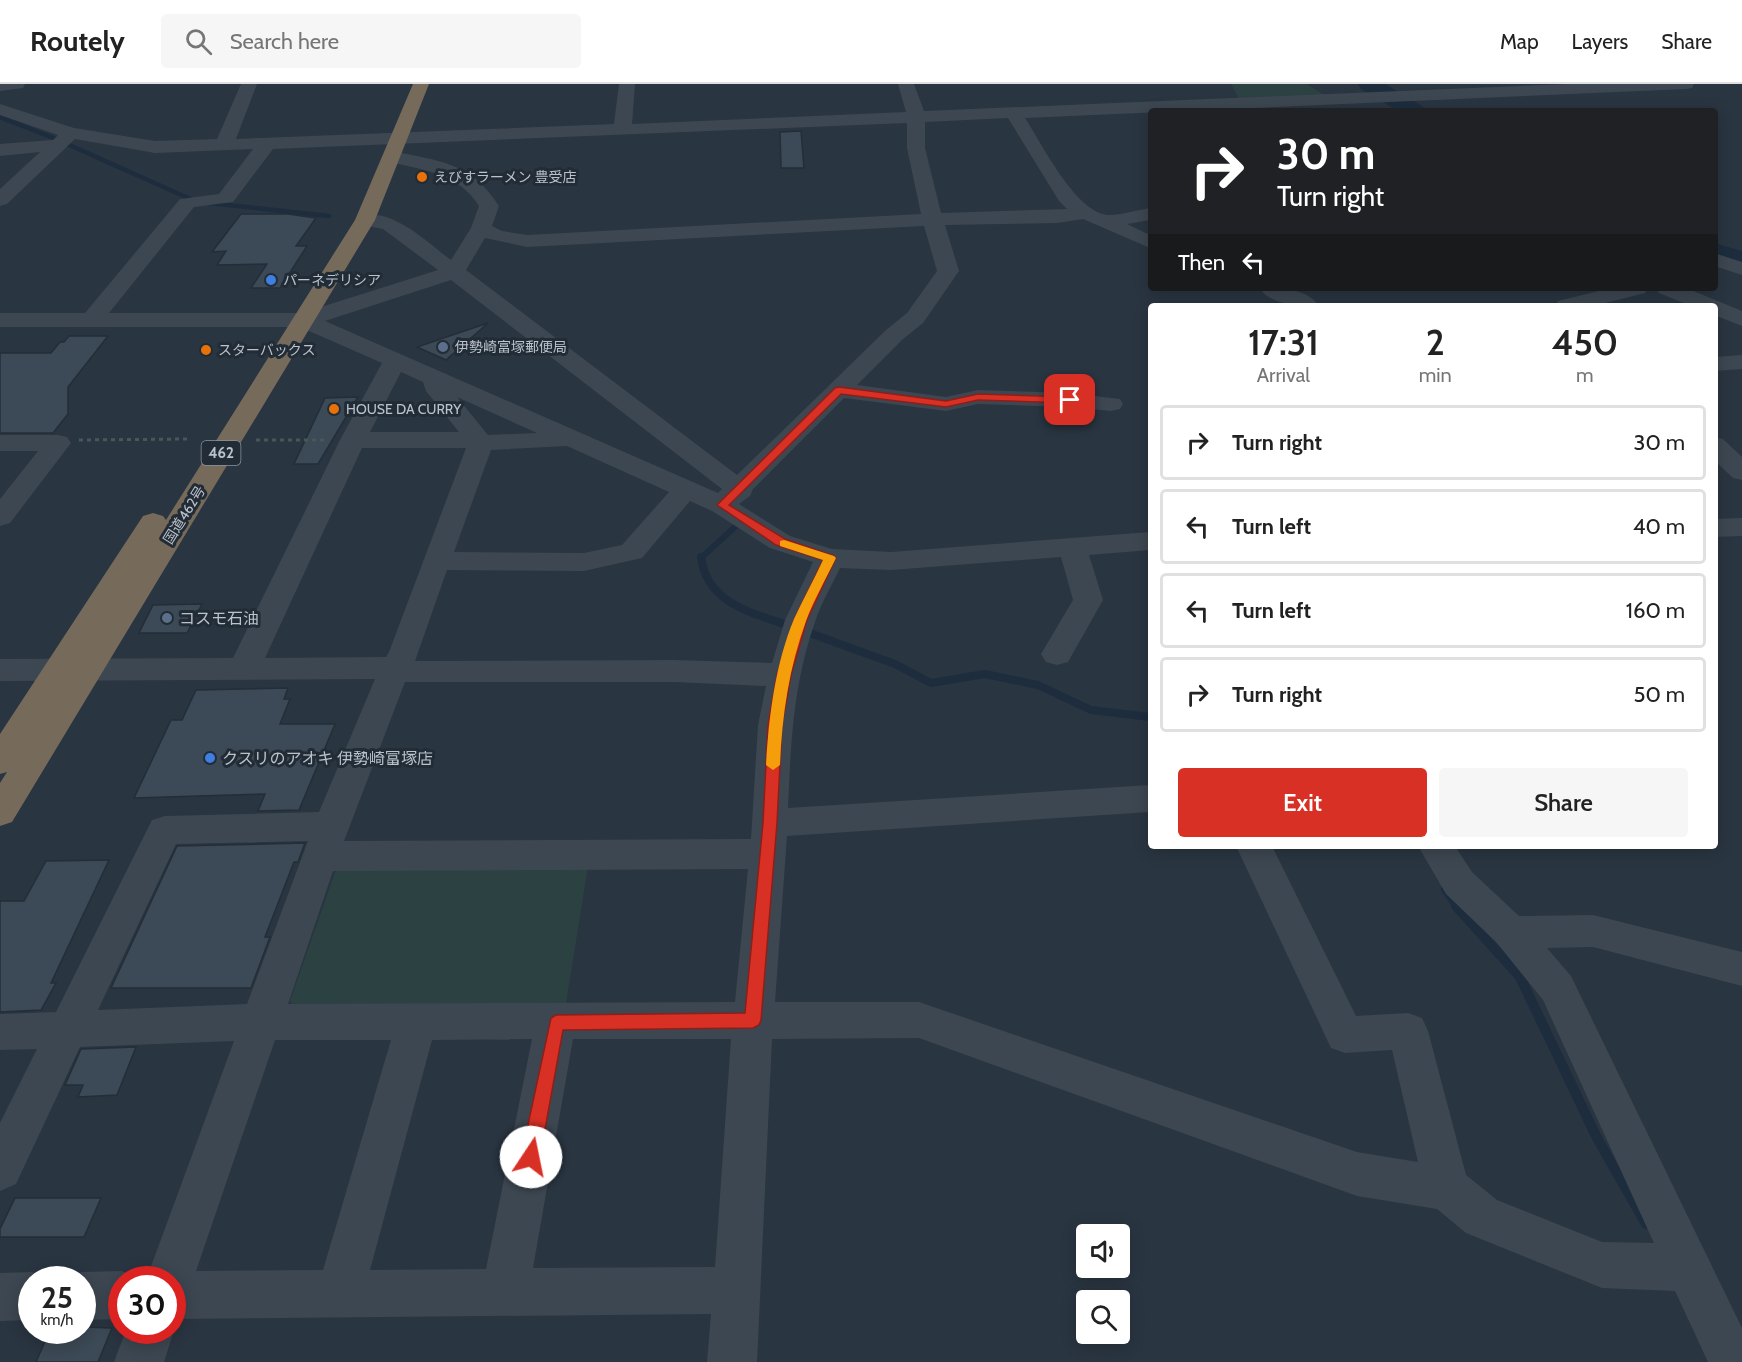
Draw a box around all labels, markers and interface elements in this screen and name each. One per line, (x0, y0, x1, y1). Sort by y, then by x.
search box (161, 14, 581, 68)
text: Routely (30, 24, 125, 58)
icon: search (182, 25, 215, 58)
text: Search here (230, 28, 339, 55)
text: Map (1500, 29, 1539, 54)
text: Layers (1572, 29, 1628, 54)
text: Share (1661, 29, 1712, 54)
text: 30 m (1277, 128, 1375, 180)
icon: right (1178, 132, 1256, 210)
place label: えびすラーメン 豊受店 (434, 168, 577, 186)
marker: えびすラーメン 豊受店 (415, 170, 429, 184)
text: Turn right (1277, 180, 1384, 213)
icon: left (1237, 246, 1270, 279)
text: Then (1178, 249, 1225, 276)
place label: パーネデリシア (283, 271, 381, 289)
marker: パーネデリシア (264, 273, 278, 287)
text: 17:31 (1248, 320, 1319, 364)
text: 2 (1426, 320, 1445, 364)
text: 450 (1552, 320, 1618, 364)
place label: 伊勢崎富塚郵便局 (455, 338, 567, 356)
marker: 伊勢崎富塚郵便局 (436, 340, 450, 354)
place label: スターバックス (218, 341, 315, 359)
marker: スターバックス (199, 343, 213, 357)
text: Arrival (1257, 363, 1310, 387)
text: min (1419, 363, 1452, 387)
text: m (1576, 363, 1594, 387)
pin (1044, 374, 1095, 425)
icon: arrive (1053, 383, 1086, 416)
place label: HOUSE DA CURRY (346, 400, 462, 418)
marker: HOUSE DA CURRY (327, 402, 341, 416)
icon: right (1181, 426, 1214, 459)
text: Turn right (1232, 429, 1322, 456)
text: 30 m (1633, 429, 1685, 456)
road number: 462 (202, 441, 240, 465)
street label: 国道462号 (159, 483, 209, 547)
icon: left (1181, 510, 1214, 543)
text: Turn left (1232, 513, 1311, 540)
text: 40 m (1633, 513, 1685, 540)
icon: left (1181, 594, 1214, 627)
text: Turn left (1232, 597, 1311, 624)
text: 160 m (1626, 597, 1685, 624)
place label: コスモ石油 (179, 609, 259, 628)
marker: コスモ石油 (160, 611, 174, 625)
icon: right (1181, 678, 1214, 711)
text: Turn right (1232, 681, 1322, 708)
text: 50 m (1633, 681, 1685, 708)
place label: クスリのアオキ 伊勢崎富塚店 (222, 749, 433, 768)
marker: クスリのアオキ 伊勢崎富塚店 (203, 751, 217, 765)
button: Exit (1178, 768, 1427, 837)
button: Share (1439, 768, 1688, 837)
position arrow (499, 1125, 563, 1189)
map controls (1076, 1224, 1130, 1344)
button: sound (1076, 1224, 1130, 1278)
speed limit sign: 30 (108, 1266, 186, 1344)
text: 25 (41, 1279, 73, 1316)
button: search (1076, 1290, 1130, 1344)
text: km/h (41, 1311, 73, 1329)

